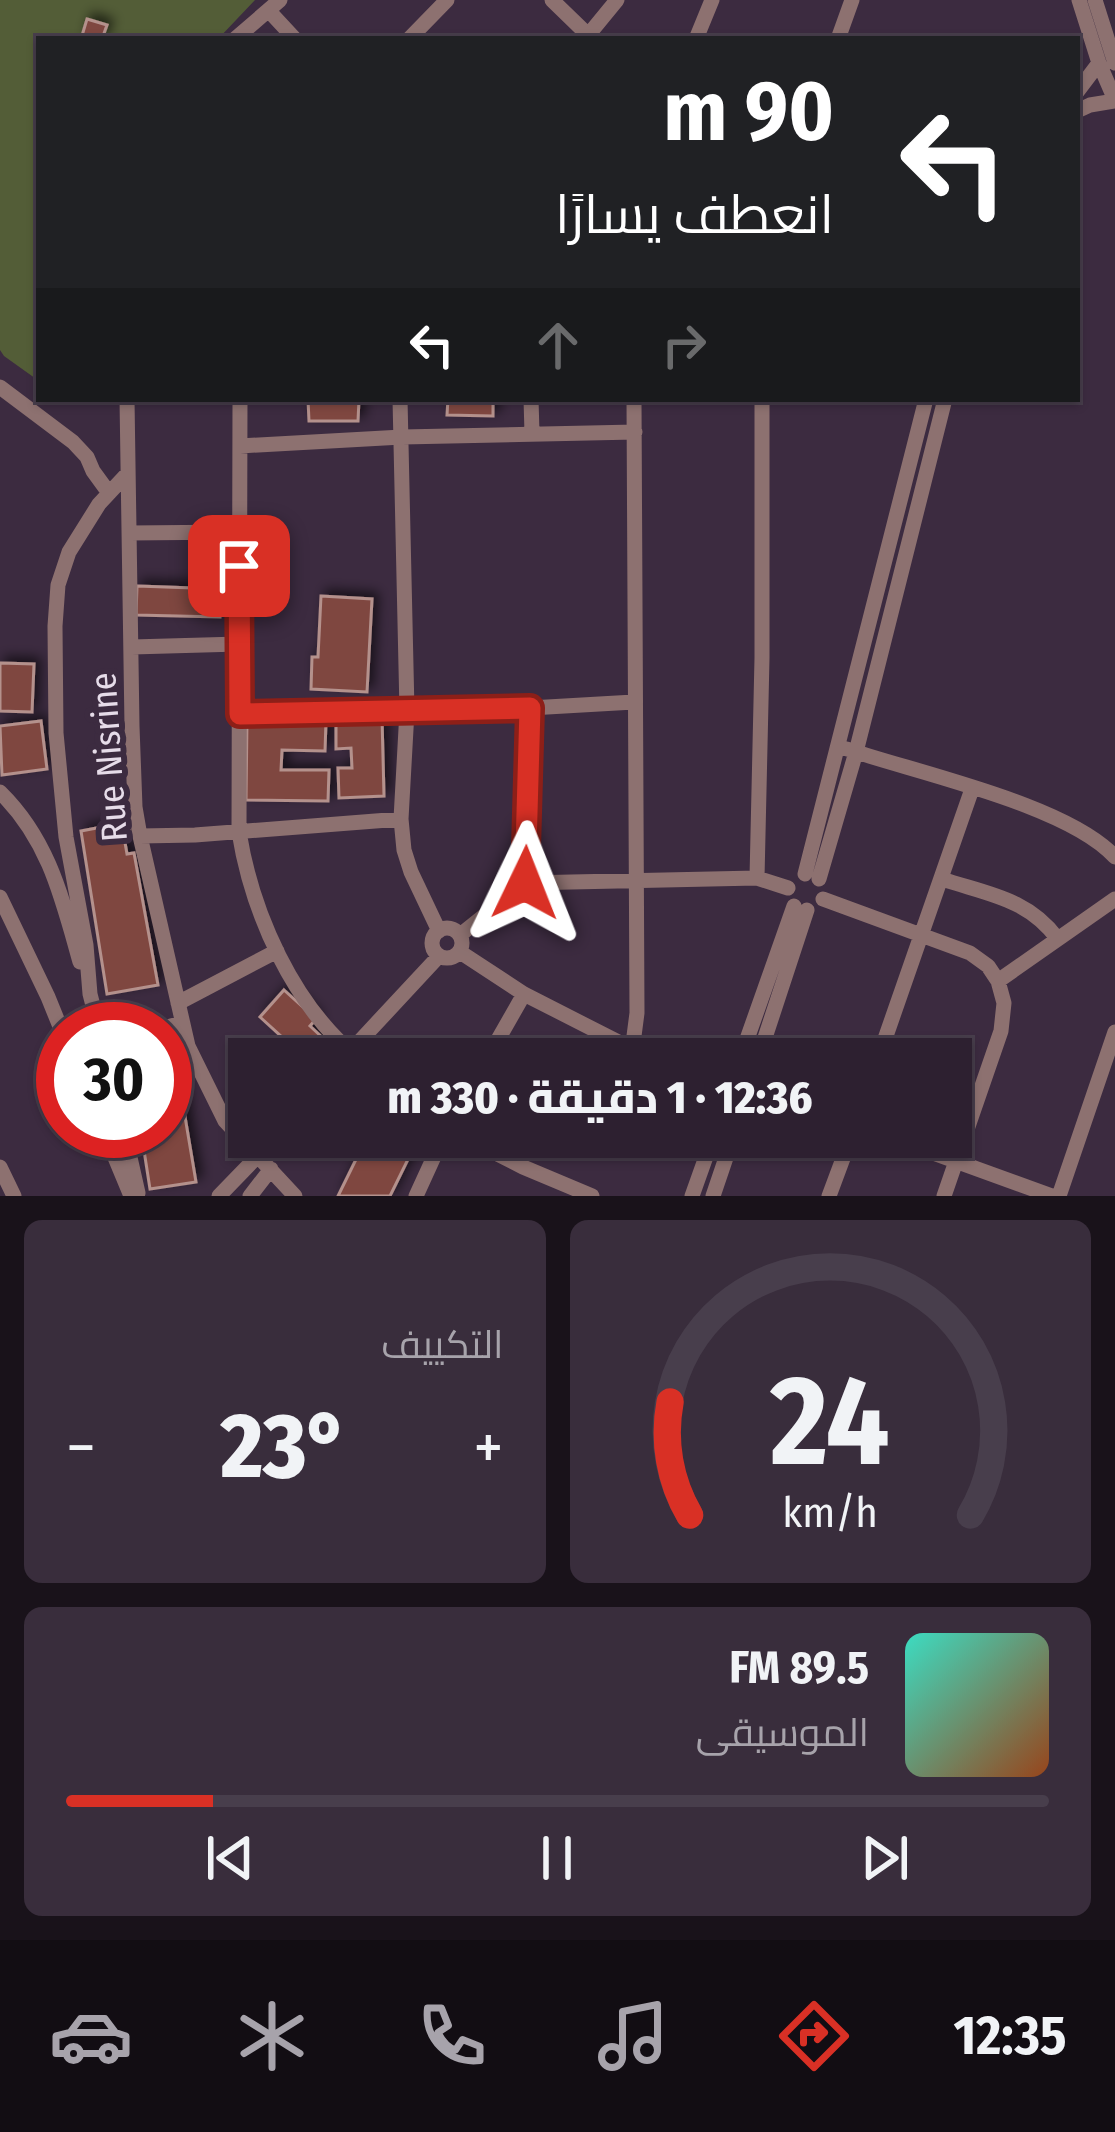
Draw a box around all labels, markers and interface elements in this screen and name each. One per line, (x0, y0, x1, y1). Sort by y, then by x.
text: 90 m (663, 61, 834, 162)
icon: left (876, 84, 1032, 240)
text: انعطف يسارًا (555, 183, 834, 247)
icon: left (399, 312, 465, 378)
icon: ahead (525, 312, 591, 378)
icon: right (651, 312, 717, 378)
pin (188, 515, 290, 617)
icon: arrive (206, 533, 272, 599)
street label: Rue Nisrine (81, 671, 137, 843)
position arrow (462, 820, 588, 946)
speed limit sign: 30 (36, 1002, 192, 1158)
text: 12:36 · 1 دقيقة · 330 m (388, 1071, 812, 1125)
text: التكييف (381, 1322, 504, 1368)
text: 24 (770, 1347, 890, 1497)
text: 23° (221, 1393, 348, 1501)
text: − (66, 1408, 96, 1487)
text: + (473, 1408, 503, 1487)
text: km/h (782, 1486, 878, 1537)
text: 89.5 FM (729, 1641, 869, 1695)
text: الموسيقى (696, 1710, 869, 1756)
icon: previous (197, 1825, 263, 1891)
icon: pause (524, 1825, 590, 1891)
icon: next (852, 1825, 918, 1891)
icon: car (49, 1994, 133, 2078)
icon: climate (230, 1994, 314, 2078)
icon: phone (410, 1994, 494, 2078)
icon: music (591, 1994, 675, 2078)
icon: directions (772, 1994, 856, 2078)
text: 12:35 (953, 2004, 1067, 2068)

